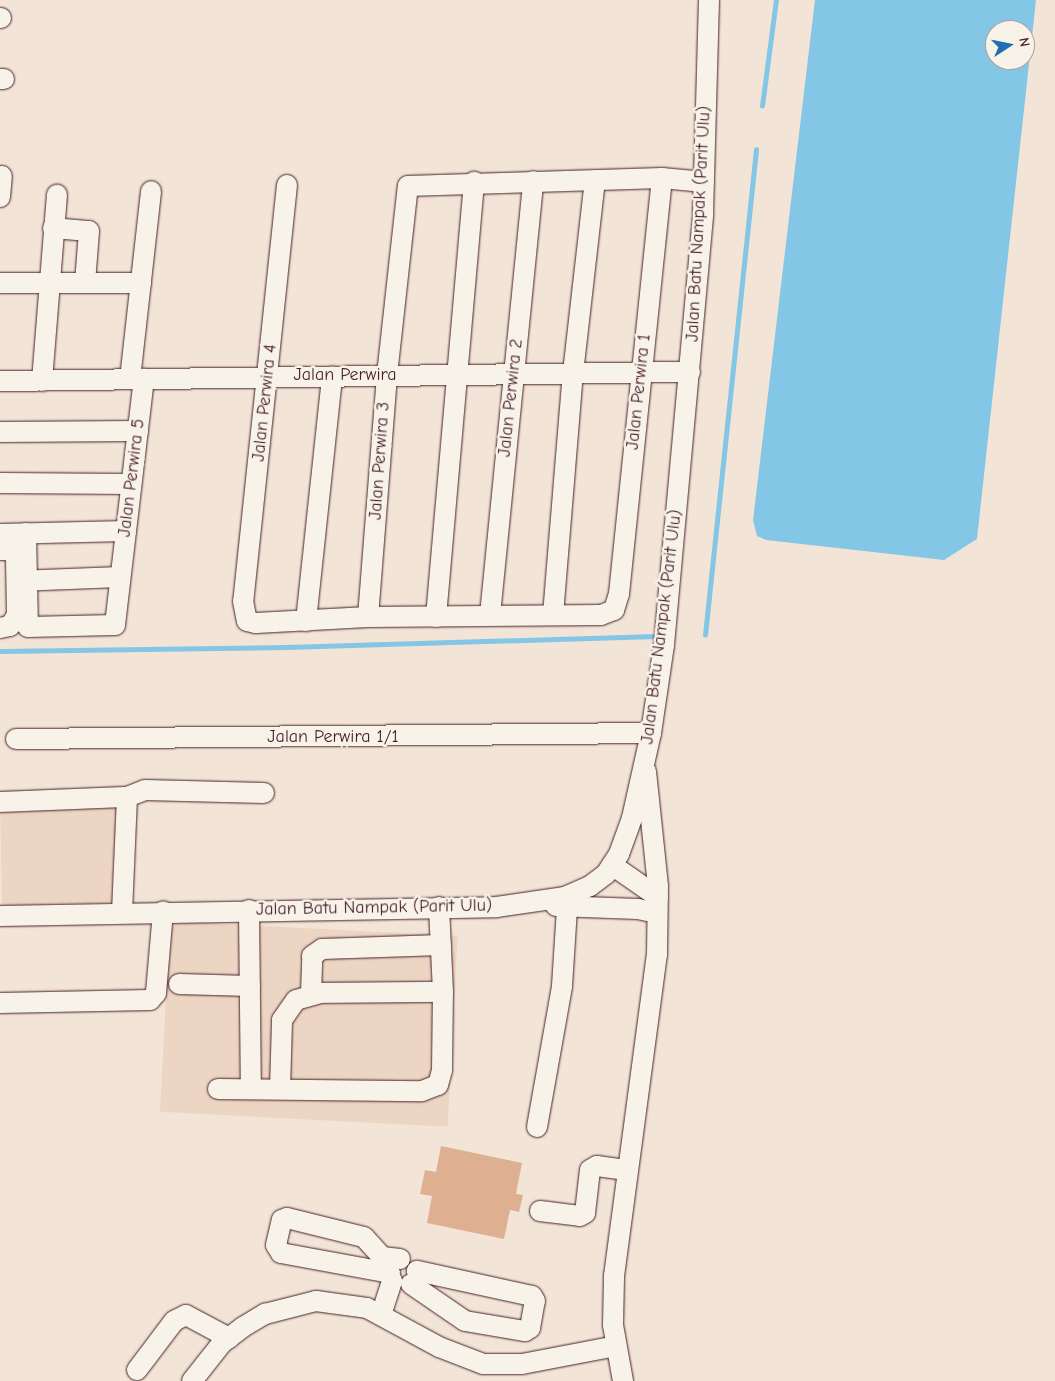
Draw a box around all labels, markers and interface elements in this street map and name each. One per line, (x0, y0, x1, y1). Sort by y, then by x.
north arrow (985, 20, 1035, 70)
text: N (1015, 36, 1033, 48)
street label: Jalan Batu Nampak (Parit Ulu) (682, 106, 716, 342)
street label: Jalan Perwira 1 (622, 333, 656, 451)
street label: Jalan Perwira 2 (494, 338, 528, 458)
street label: Jalan Perwira 4 (248, 343, 282, 463)
street label: Jalan Perwira (293, 364, 397, 386)
street label: Jalan Perwira 3 (365, 401, 395, 521)
street label: Jalan Perwira 5 (114, 418, 150, 538)
street label: Jalan Batu Nampak (Parit Ulu) (637, 508, 687, 746)
street label: Jalan Perwira 1/1 (267, 726, 399, 748)
street label: Jalan Batu Nampak (Parit Ulu) (256, 895, 492, 921)

